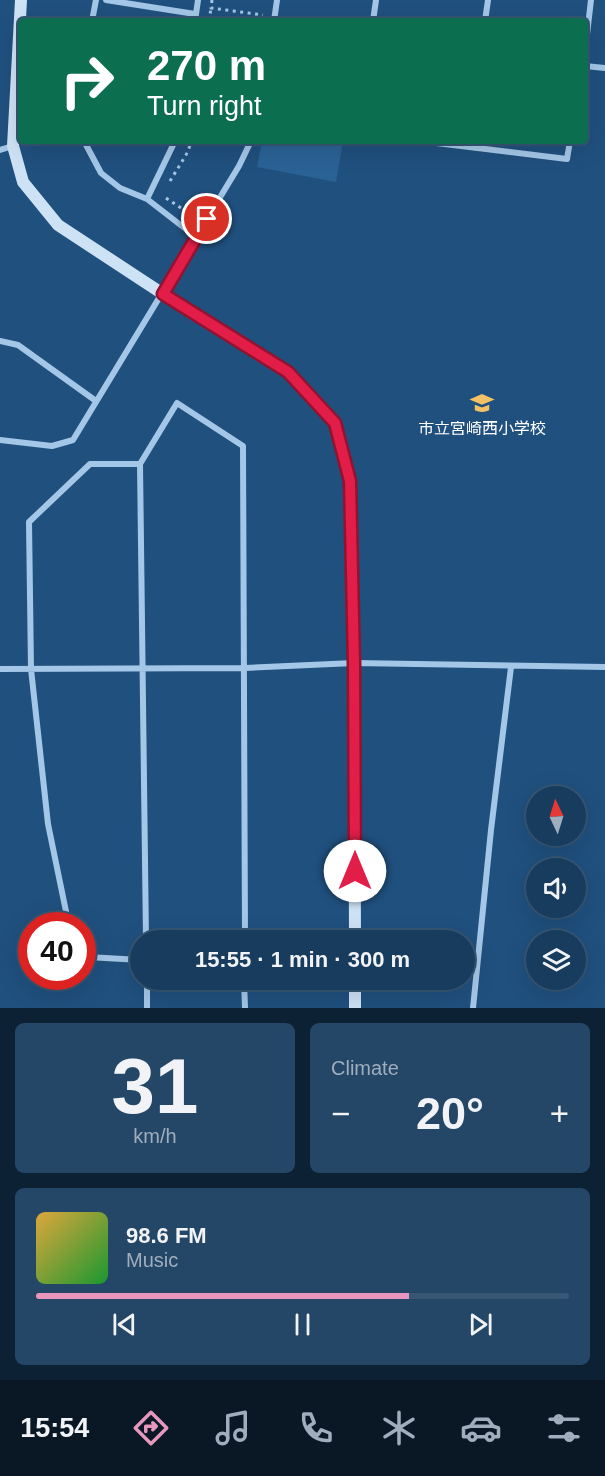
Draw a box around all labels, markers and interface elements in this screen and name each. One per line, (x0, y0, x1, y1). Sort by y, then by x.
icon: right (48, 42, 126, 120)
text: 270 m (147, 42, 266, 89)
text: Turn right (147, 91, 262, 121)
pin (181, 193, 232, 244)
icon: arrive (190, 202, 223, 235)
school or university icon: 市立宮崎西小学校 (469, 390, 495, 416)
place label: 市立宮崎西小学校 (418, 420, 546, 437)
north arrow (526, 786, 586, 846)
map controls (526, 786, 586, 990)
position arrow (323, 839, 387, 903)
button: sound (526, 858, 586, 918)
speed limit sign: 40 (18, 912, 96, 990)
button: layers (526, 930, 586, 990)
text: 15:55 · 1 min · 300 m (195, 947, 410, 972)
text: 31 (112, 1042, 198, 1130)
text: Climate (331, 1057, 399, 1079)
text: 20° (416, 1088, 484, 1139)
text: − (331, 1095, 350, 1132)
text: + (550, 1095, 569, 1132)
text: km/h (133, 1125, 177, 1147)
text: 98.6 FM (126, 1223, 207, 1248)
text: Music (126, 1249, 178, 1271)
icon: previous (108, 1308, 141, 1341)
icon: pause (286, 1308, 319, 1341)
icon: next (464, 1308, 497, 1341)
icon: directions (130, 1407, 172, 1449)
icon: music (212, 1407, 254, 1449)
icon: phone (295, 1407, 337, 1449)
icon: climate (378, 1407, 420, 1449)
icon: car (460, 1407, 502, 1449)
icon: filters (543, 1407, 585, 1449)
text: 15:54 (20, 1413, 89, 1443)

